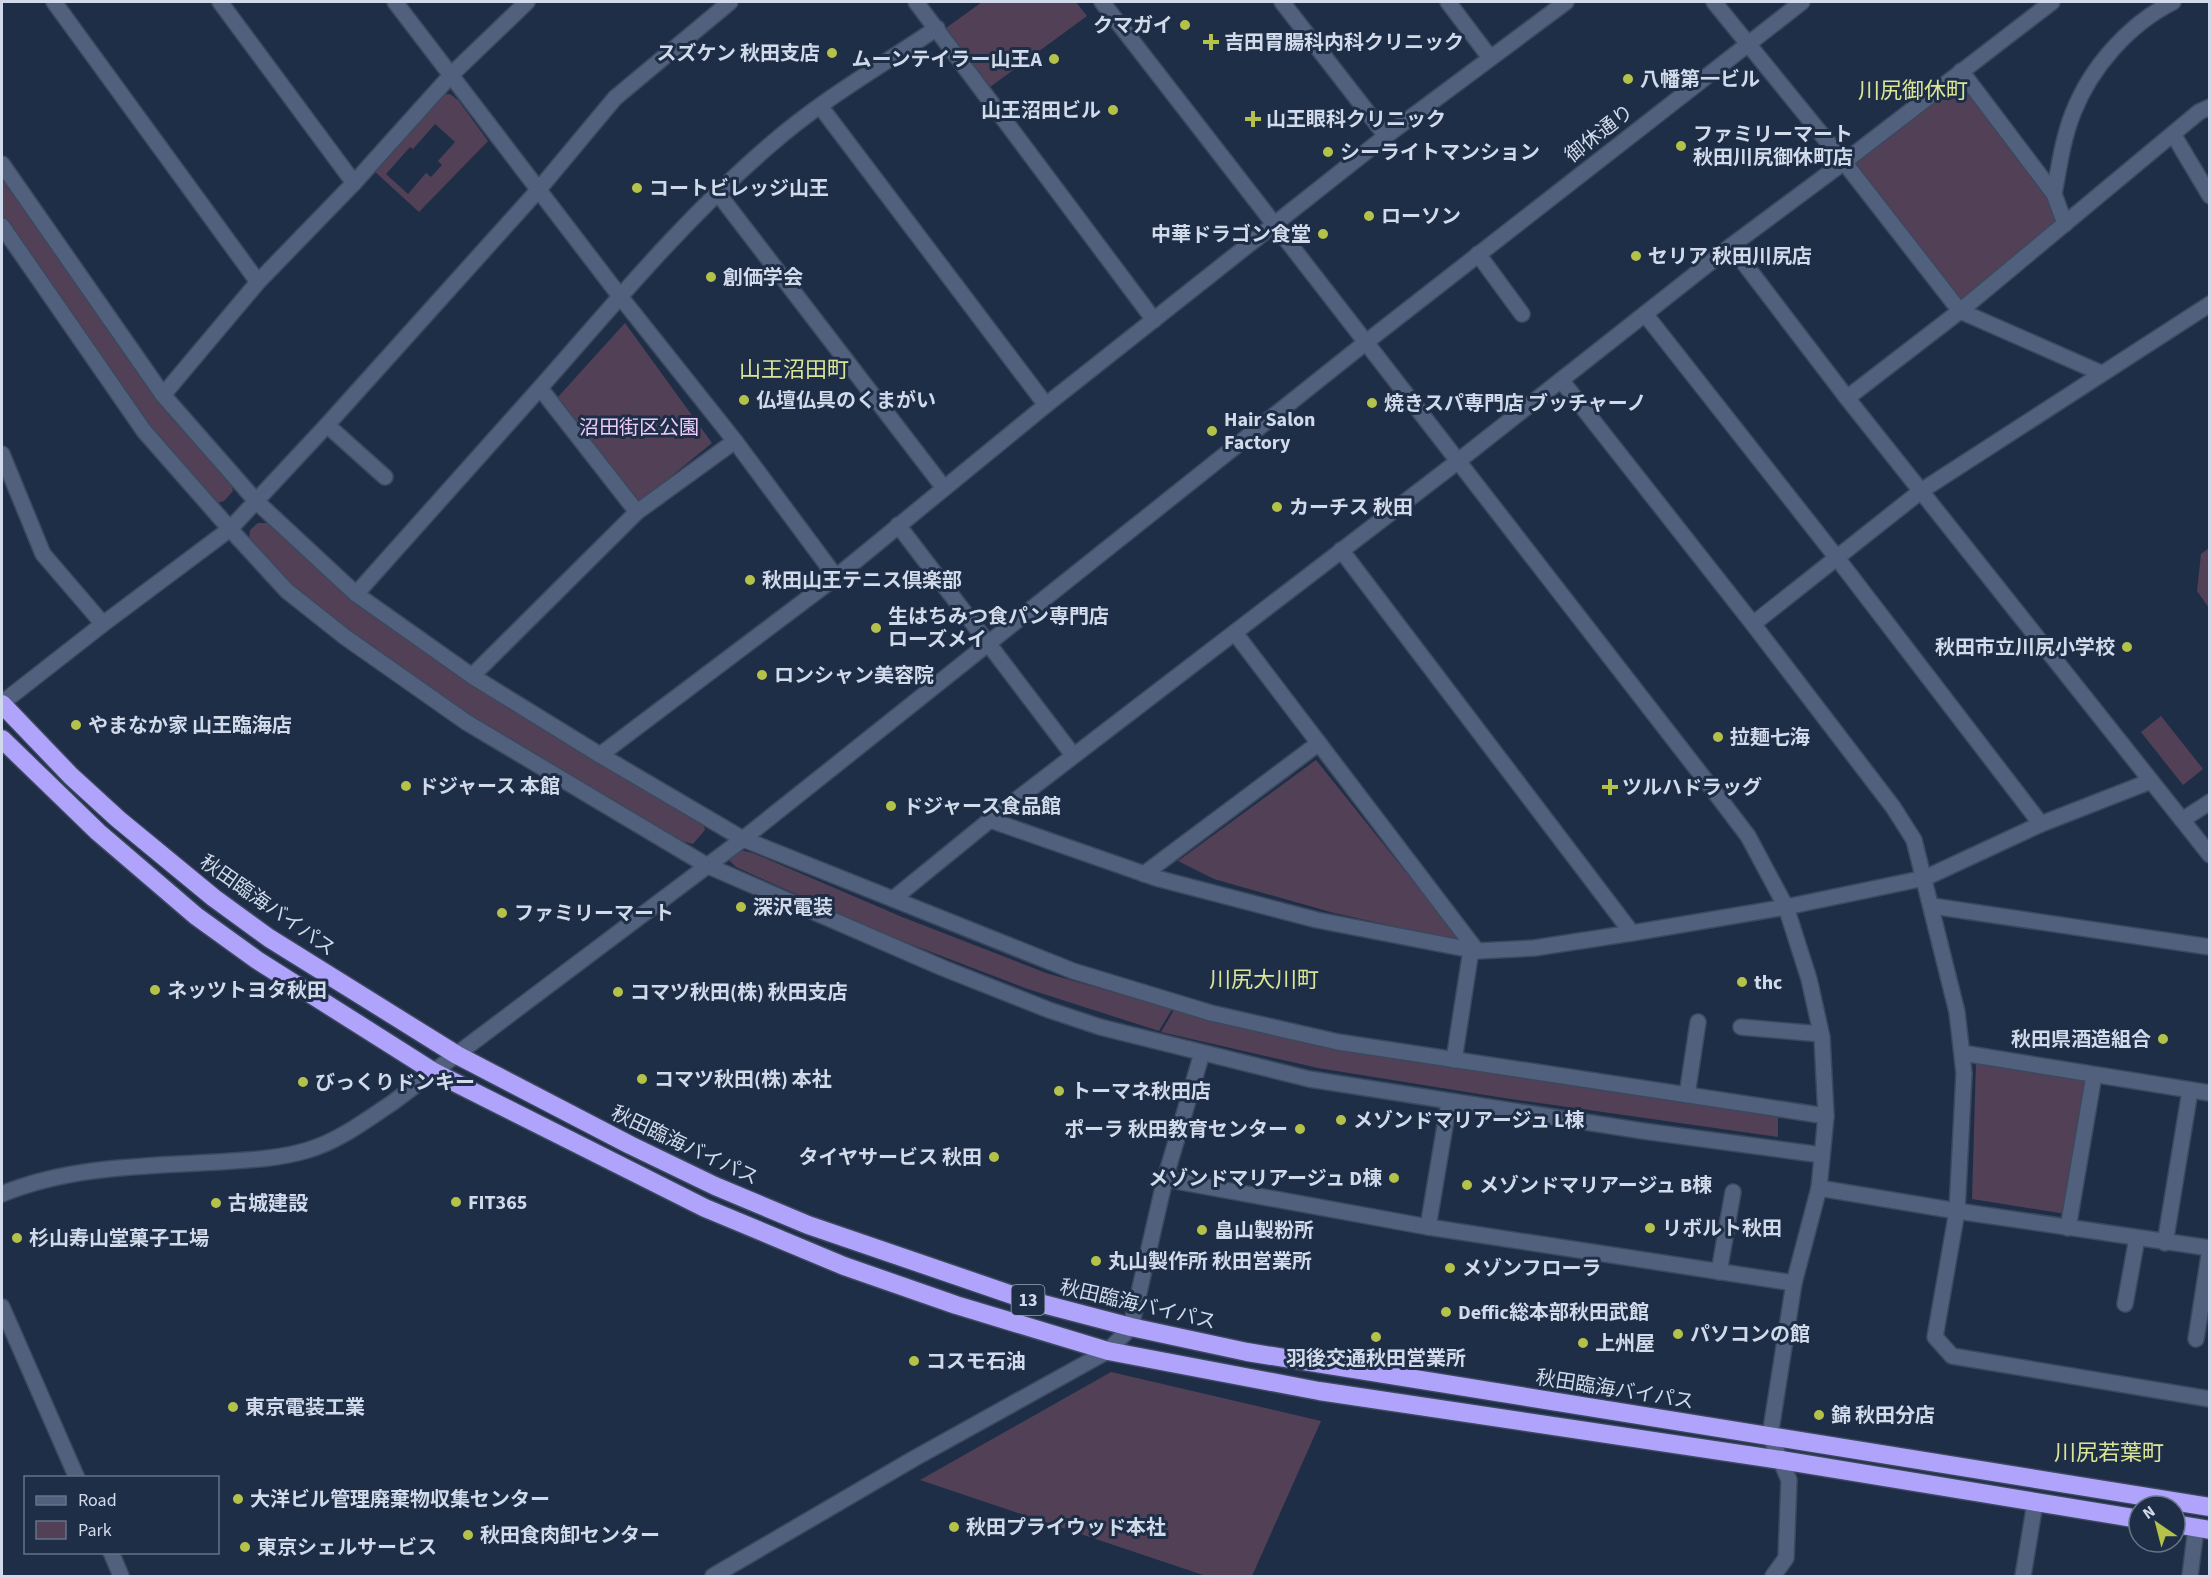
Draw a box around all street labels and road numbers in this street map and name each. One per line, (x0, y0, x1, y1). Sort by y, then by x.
street label: 御休通り (1559, 98, 1640, 169)
street label: 秋田臨海バイパス (194, 849, 341, 963)
street label: 秋田臨海バイパス (606, 1099, 763, 1192)
street label: 秋田臨海バイパス (1057, 1273, 1219, 1337)
road number: 13 (1012, 1285, 1044, 1315)
street label: 秋田臨海バイパス (1534, 1364, 1696, 1416)

